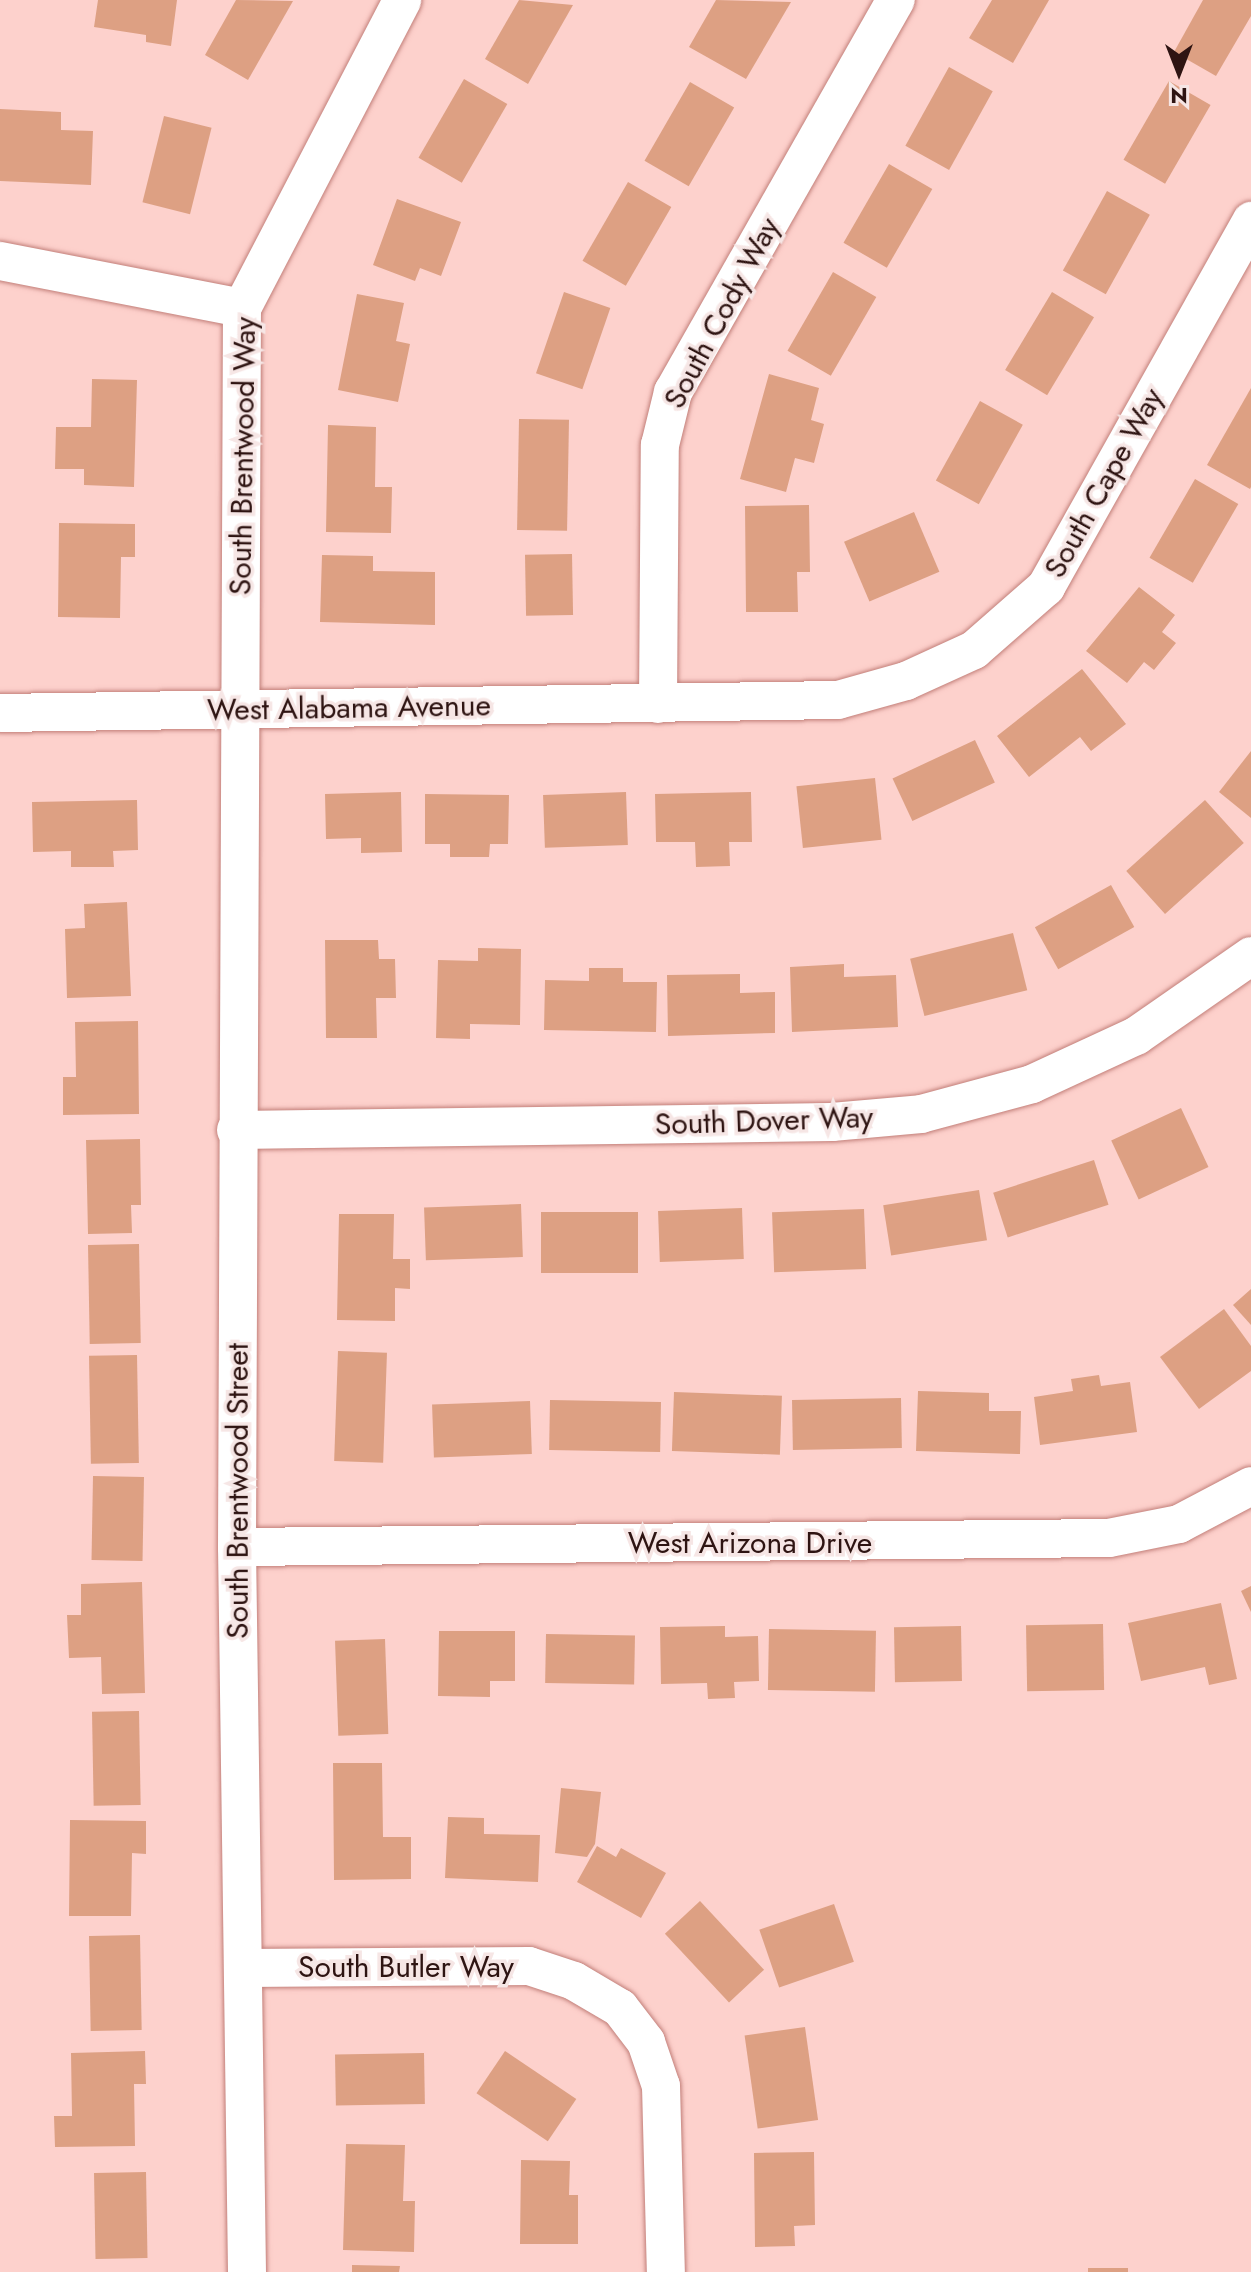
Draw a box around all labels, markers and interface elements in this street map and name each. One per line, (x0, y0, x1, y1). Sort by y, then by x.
north arrow (1139, 32, 1219, 112)
text: N (1170, 80, 1188, 112)
street label: South Cody Way (657, 211, 787, 415)
street label: South Brentwood Way (223, 316, 263, 596)
street label: South Cape Way (1037, 382, 1171, 584)
street label: West Alabama Avenue (207, 688, 491, 728)
street label: South Dover Way (654, 1099, 874, 1143)
street label: South Brentwood Street (220, 1343, 256, 1639)
street label: West Arizona Drive (628, 1525, 872, 1561)
street label: South Butler Way (298, 1949, 514, 1985)

